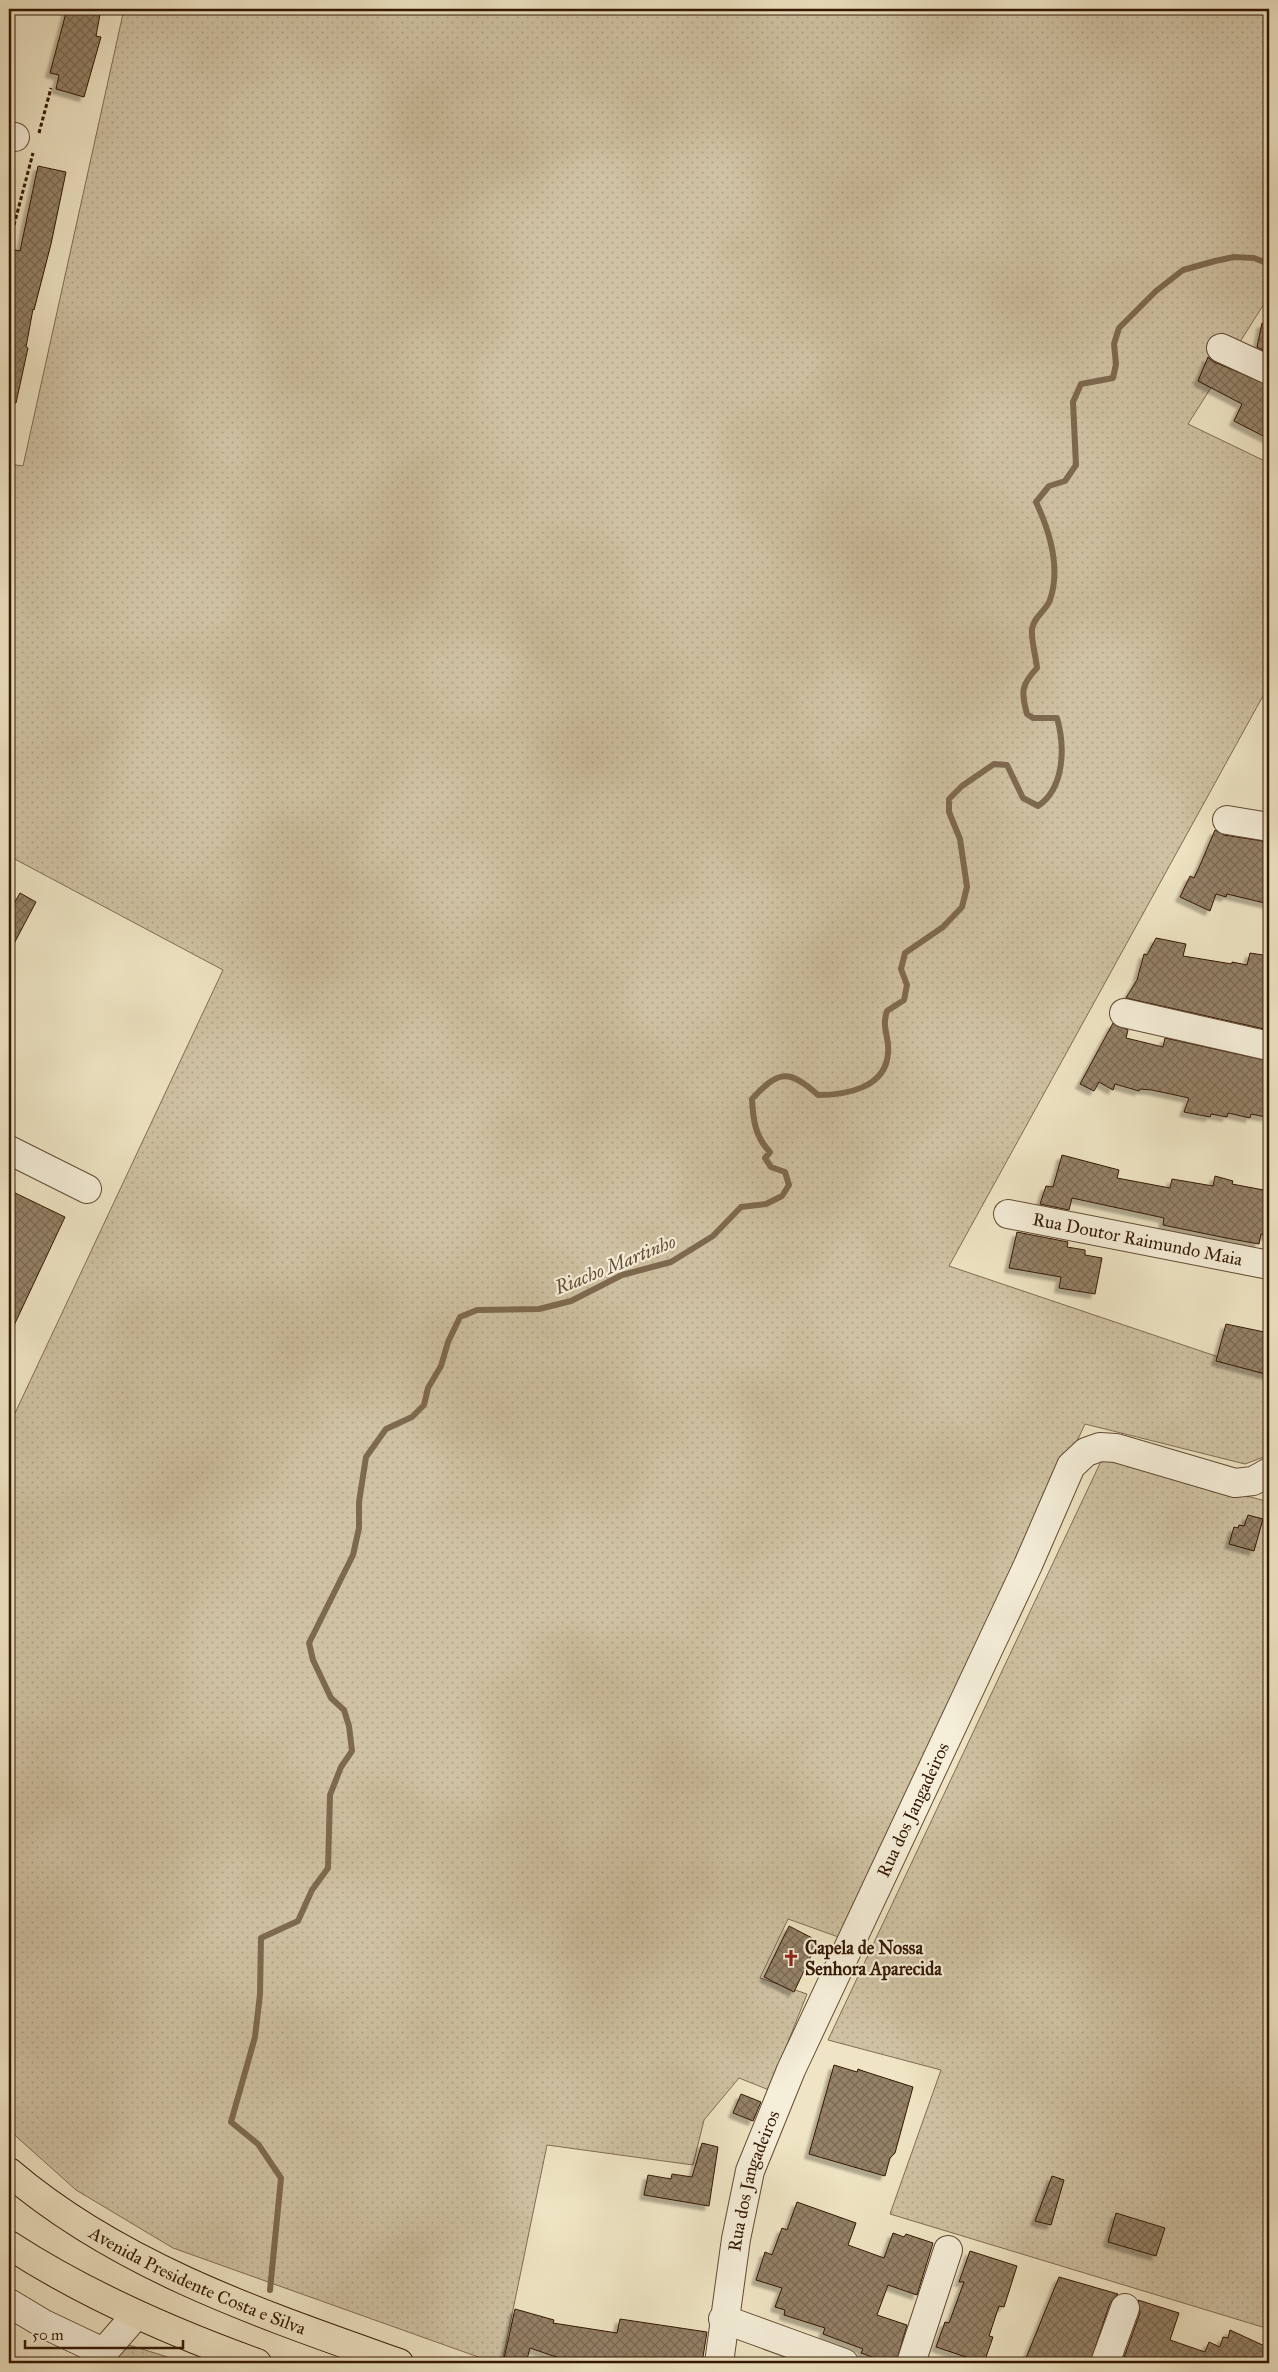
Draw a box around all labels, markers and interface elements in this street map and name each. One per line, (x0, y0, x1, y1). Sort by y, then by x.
street label: Rua Doutor Raimundo Maia (1031, 1208, 1245, 1271)
water label: Riacho Martinho (550, 1230, 679, 1300)
street label: Rua dos Jangadeiros (872, 1739, 954, 1881)
place label: Capela de Nossa Senhora Aparecida (805, 1937, 942, 1981)
church icon: Capela de Nossa Senhora Aparecida (781, 1948, 801, 1968)
street label: Rua dos Jangadeiros (723, 2107, 785, 2253)
street label: Avenida Presidente Costa e Silva (84, 2221, 309, 2340)
scale bar (25, 2317, 182, 2349)
text: 50 m (32, 2326, 64, 2344)

